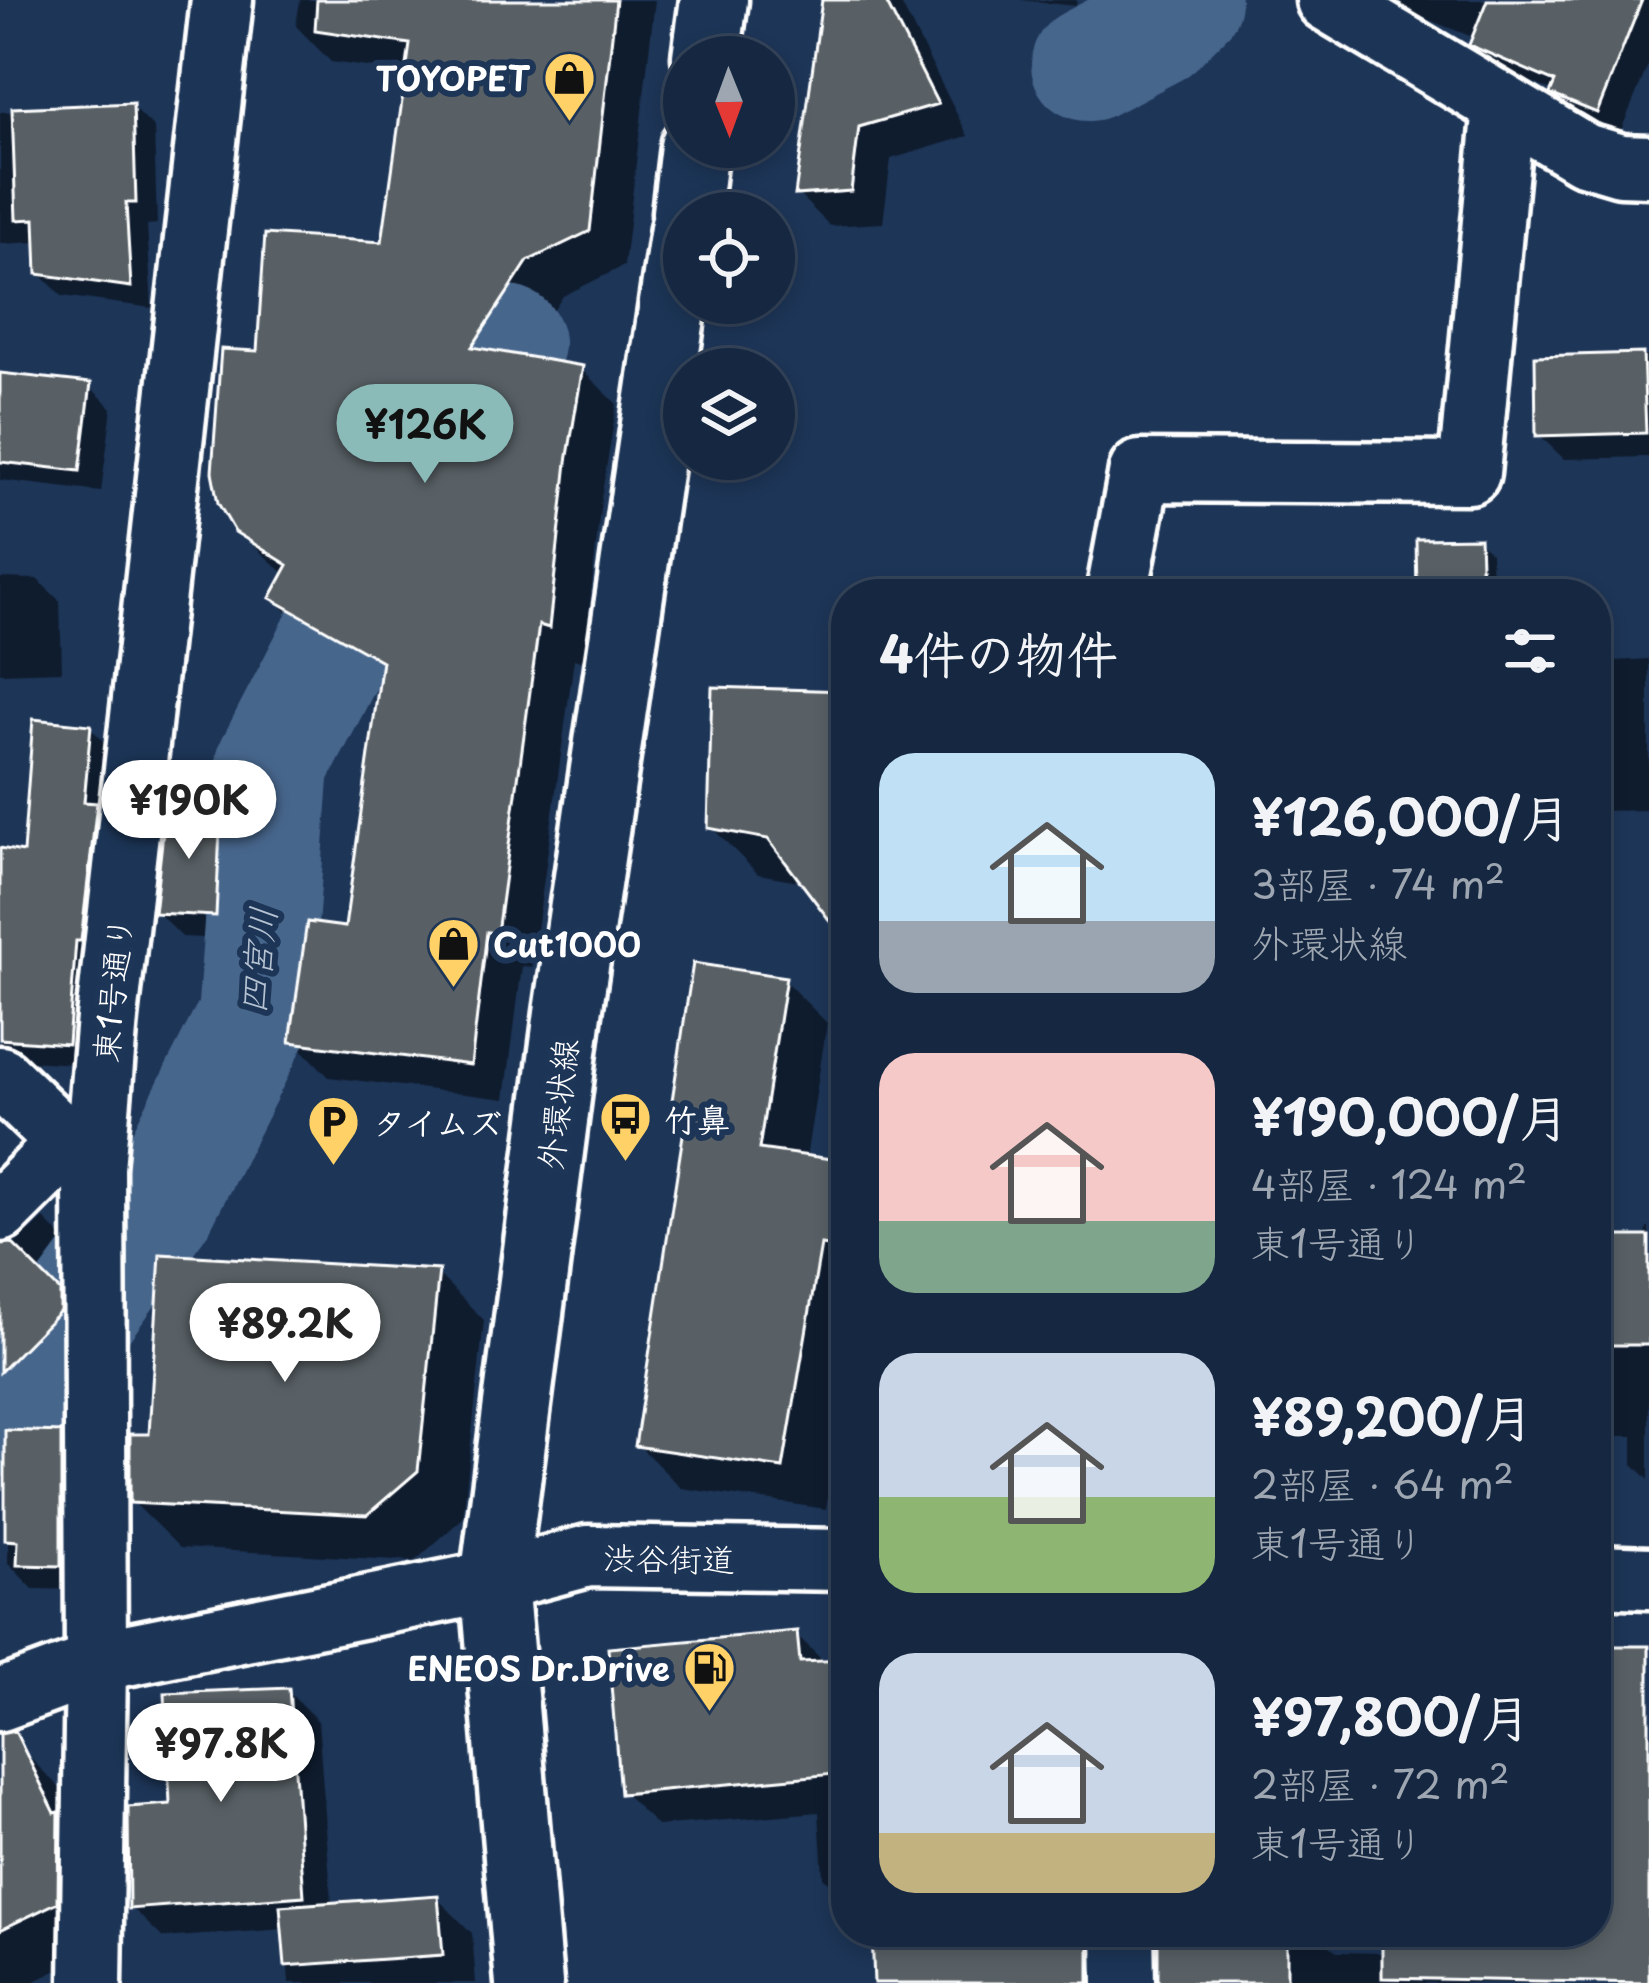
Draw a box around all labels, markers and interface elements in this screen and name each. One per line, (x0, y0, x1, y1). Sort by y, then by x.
north arrow (663, 36, 795, 168)
map controls (663, 36, 795, 480)
shop icon: TOYOPET (541, 49, 597, 123)
place label: TOYOPET (376, 52, 531, 102)
button: locate (663, 192, 795, 324)
button: layers (663, 348, 795, 480)
pin: ¥126K (341, 384, 509, 486)
text: ¥126K (363, 393, 487, 452)
text: 4件の物件 (879, 613, 1118, 690)
icon: filters (1497, 618, 1563, 684)
pin: ¥190K (105, 760, 273, 862)
text: ¥190K (128, 769, 250, 828)
text: ¥126,000/月 (1251, 776, 1571, 853)
icon: home (975, 801, 1119, 945)
text: 3部屋 · 74 m² (1251, 853, 1505, 912)
water label: 四宮川 (224, 903, 288, 1017)
text: 外環状線 (1251, 912, 1407, 971)
street label: 東1号通り (78, 913, 144, 1065)
shop icon: Cut1000 (426, 915, 482, 989)
place label: Cut1000 (493, 918, 641, 968)
street label: 外環状線 (523, 1035, 589, 1173)
text: ¥190,000/月 (1251, 1076, 1569, 1153)
bus stop icon: 竹鼻 (597, 1090, 653, 1164)
parking icon: タイムズ (306, 1093, 362, 1167)
place label: 竹鼻 (664, 1093, 730, 1143)
place label: タイムズ (373, 1096, 502, 1146)
icon: home (975, 1101, 1119, 1245)
text: 4部屋 · 124 m² (1251, 1153, 1527, 1212)
text: 東1号通り (1251, 1212, 1425, 1271)
pin: ¥89.2K (187, 1283, 383, 1385)
text: ¥89.2K (217, 1292, 353, 1351)
text: ¥89,200/月 (1251, 1376, 1534, 1453)
icon: home (975, 1401, 1119, 1545)
text: 2部屋 · 64 m² (1251, 1453, 1514, 1512)
text: 東1号通り (1251, 1512, 1425, 1571)
street label: 渋谷街道 (603, 1531, 735, 1583)
fuel station icon: ENEOS Dr.Drive (681, 1639, 737, 1713)
place label: ENEOS Dr.Drive (407, 1642, 670, 1692)
text: ¥97,800/月 (1251, 1676, 1531, 1753)
icon: home (975, 1701, 1119, 1845)
pin: ¥97.8K (123, 1703, 319, 1805)
text: ¥97.8K (154, 1712, 288, 1771)
text: 2部屋 · 72 m² (1251, 1753, 1510, 1812)
text: 東1号通り (1251, 1812, 1425, 1871)

